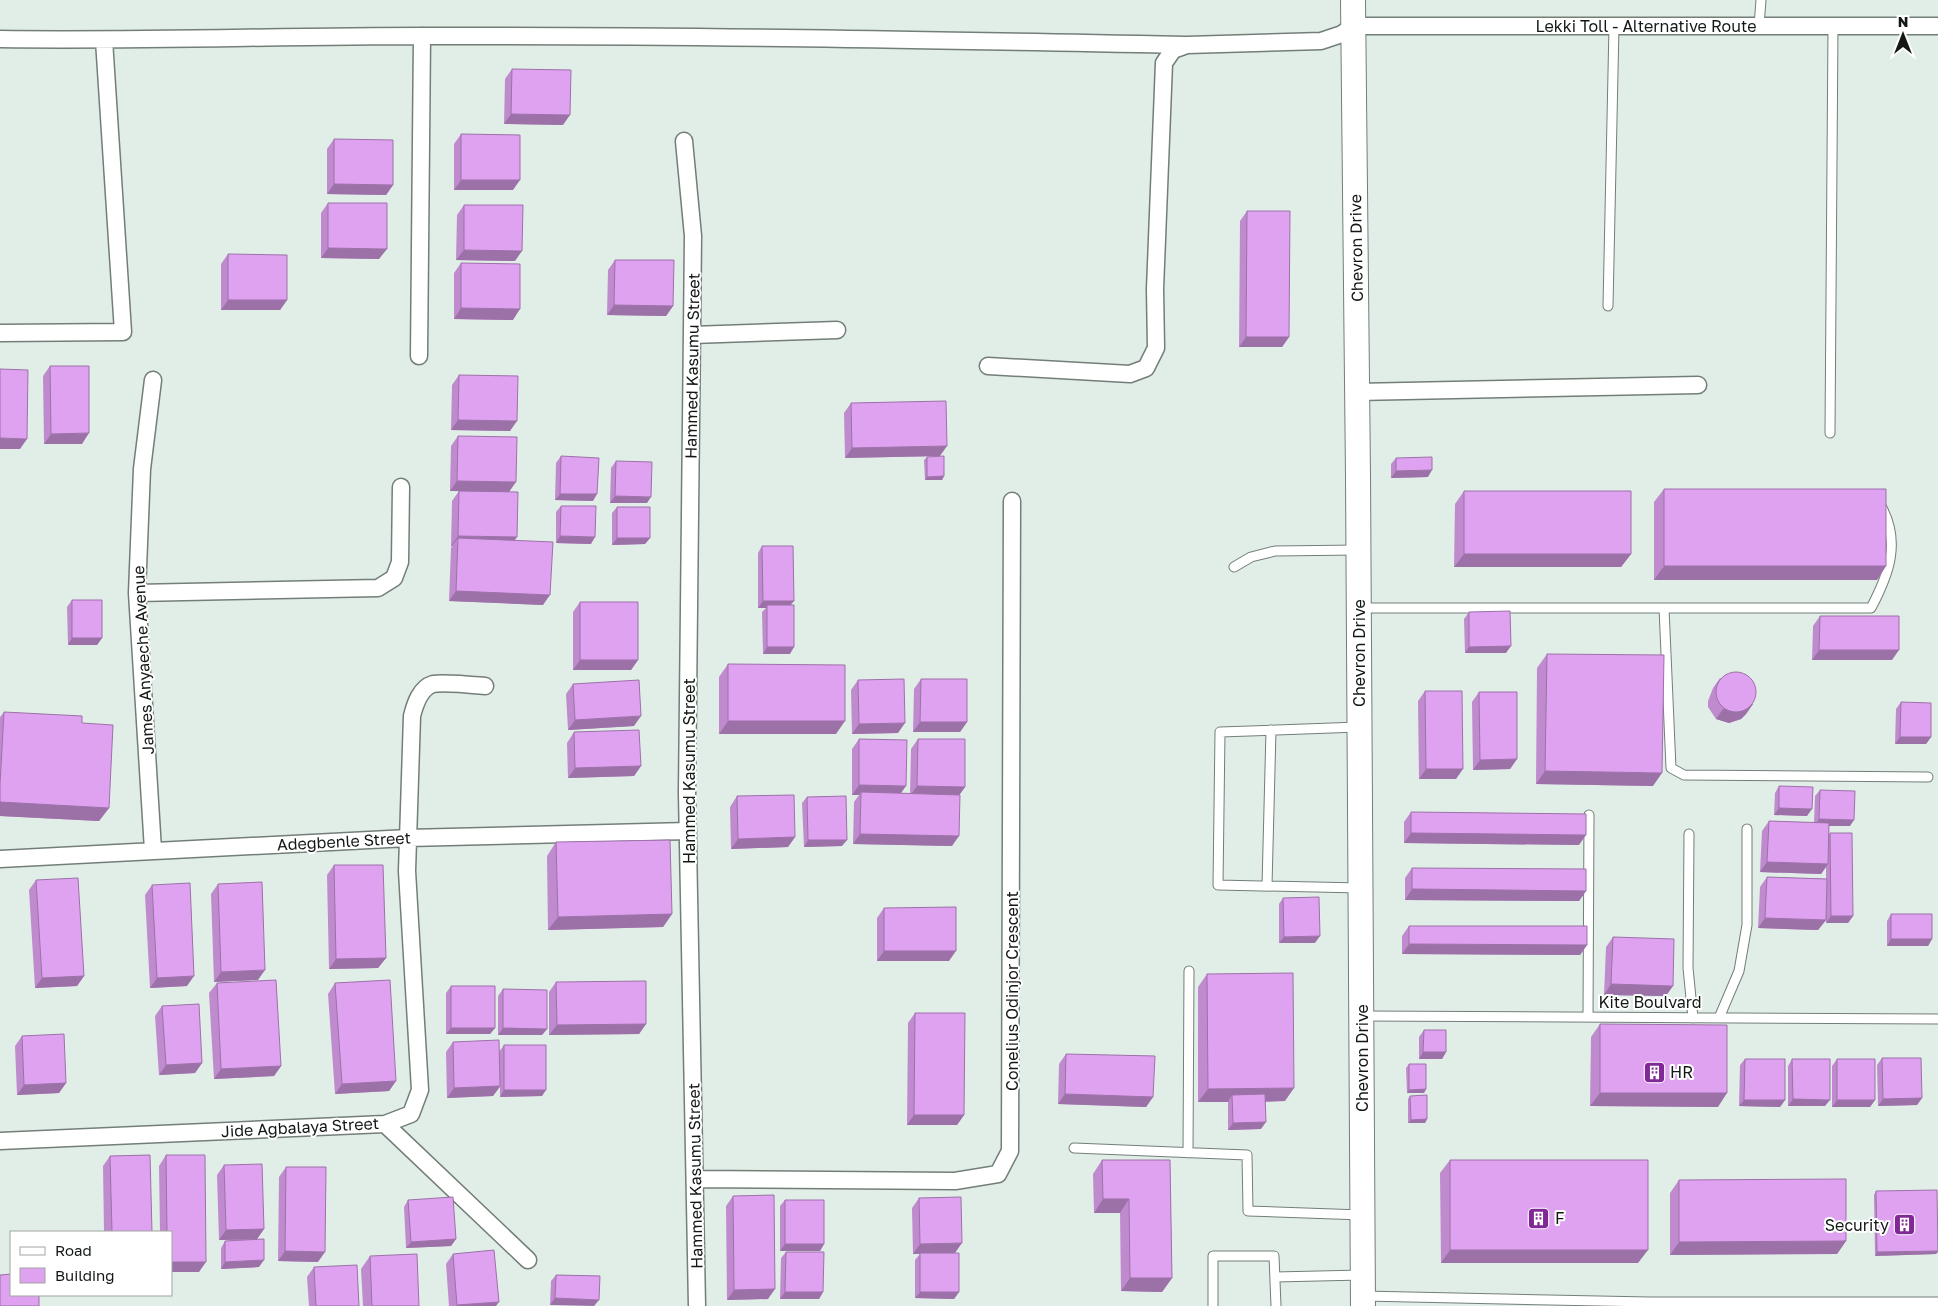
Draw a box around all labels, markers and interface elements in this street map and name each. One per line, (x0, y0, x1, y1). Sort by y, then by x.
north arrow (1878, 10, 1928, 60)
text: N (1898, 13, 1908, 30)
street label: Lekki Toll - Alternative Route (1535, 16, 1757, 36)
street label: Chevron Drive (1345, 194, 1367, 302)
street label: Hammed Kasumu Street (680, 273, 704, 459)
street label: James Anyaeche Avenue (128, 565, 158, 755)
street label: Chevron Drive (1349, 599, 1369, 707)
street label: Hammed Kasumu Street (679, 678, 699, 864)
street label: Adegbenle Street (277, 828, 411, 854)
street label: Conelius Odinjor Crescent (1002, 891, 1022, 1091)
street label: Kite Boulvard (1598, 992, 1702, 1012)
street label: Chevron Drive (1352, 1004, 1372, 1112)
building icon: HR (1642, 1060, 1666, 1084)
place label: HR (1670, 1062, 1693, 1082)
street label: Hammed Kasumu Street (683, 1083, 707, 1269)
street label: Jide Agbalaya Street (220, 1113, 380, 1141)
building icon: F (1527, 1206, 1551, 1230)
place label: F (1555, 1208, 1565, 1228)
building icon: Security (1893, 1213, 1917, 1237)
place label: Security (1825, 1215, 1889, 1235)
legend (10, 1231, 172, 1296)
text: Road (55, 1241, 92, 1259)
text: Building (55, 1266, 115, 1284)

